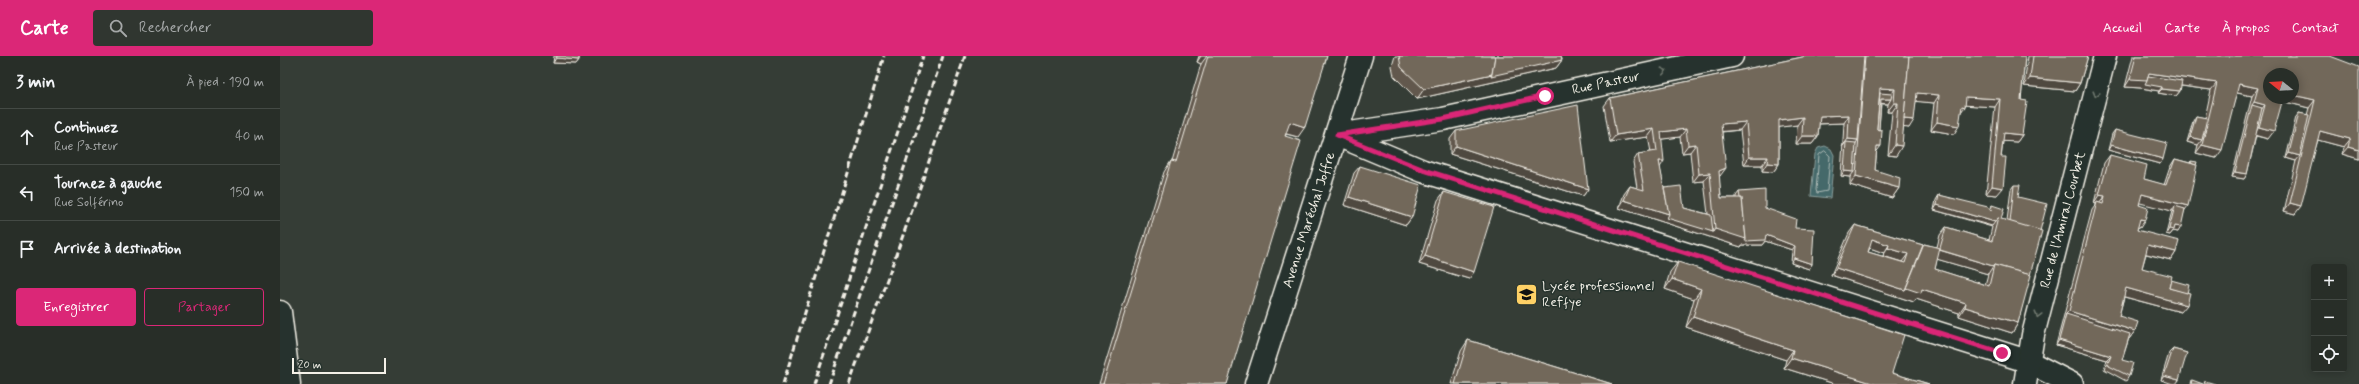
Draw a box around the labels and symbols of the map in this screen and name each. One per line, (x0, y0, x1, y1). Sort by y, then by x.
street label: Rue Pasteur (1570, 67, 1642, 99)
one-way arrow (1661, 68, 1667, 76)
north arrow (2263, 68, 2299, 104)
route start (1536, 87, 1554, 105)
one-way arrow (2092, 91, 2100, 97)
street label: Avenue Maréchal Joffre (1279, 149, 1340, 290)
street label: Rue de l'Amiral Courbet (2036, 149, 2090, 290)
place label: Lycée professionnel Reffye (1542, 277, 1654, 311)
school or university icon: Lycée professionnel Reffye (1514, 281, 1540, 307)
one-way arrow (2035, 311, 2043, 318)
route end (1993, 344, 2011, 362)
scale bar (292, 356, 386, 375)

